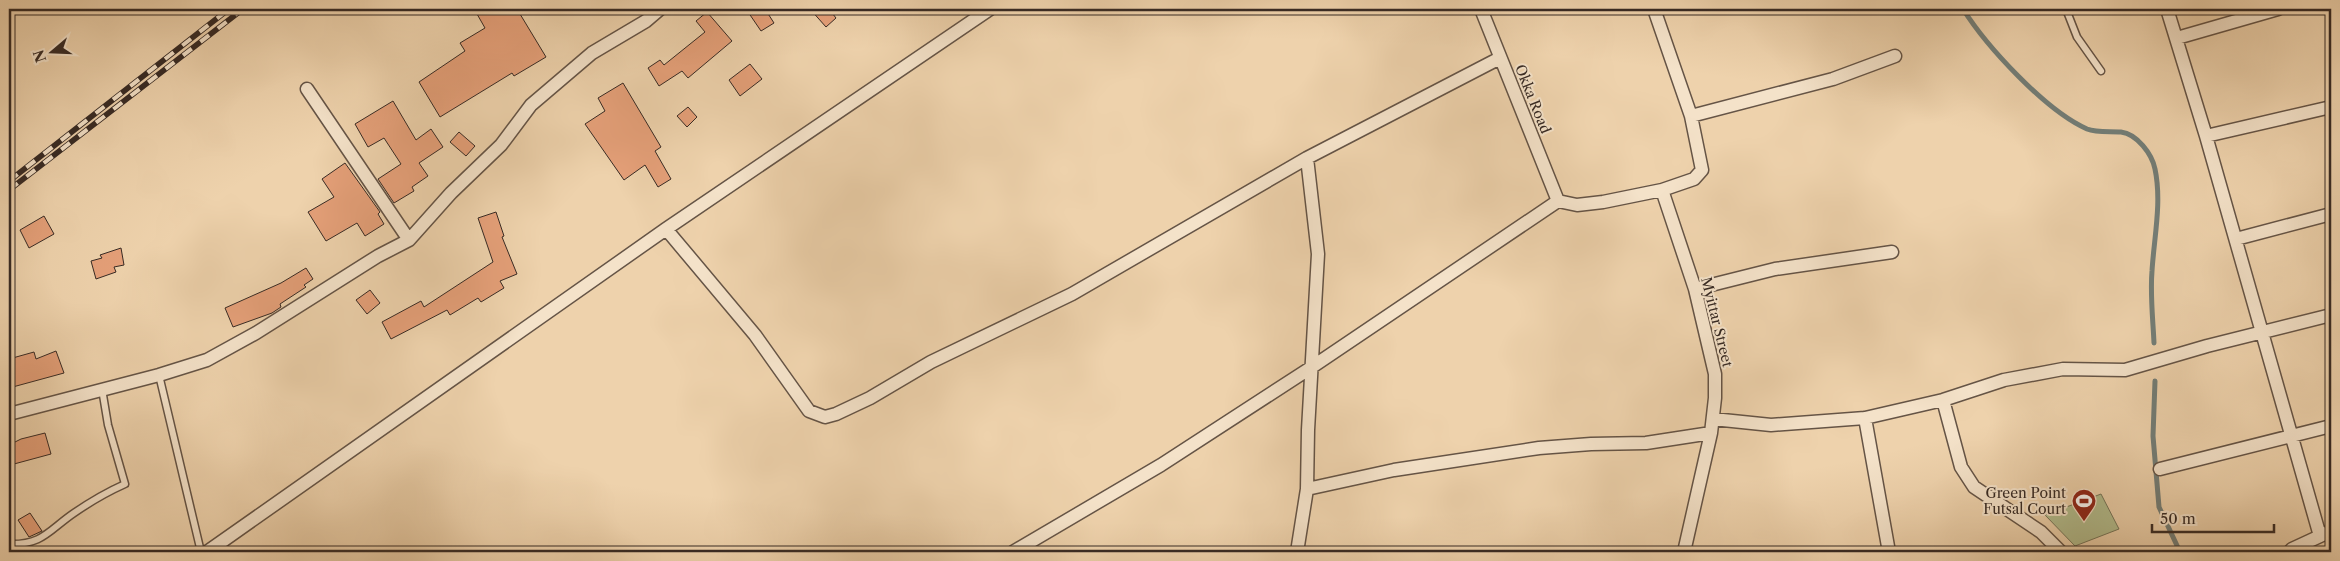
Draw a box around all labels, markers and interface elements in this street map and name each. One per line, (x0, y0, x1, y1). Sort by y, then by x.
north arrow (28, 28, 78, 78)
text: N (29, 48, 50, 65)
street label: Okka Road (1511, 62, 1555, 137)
street label: Myittar Street (1697, 275, 1737, 369)
place label: Green Point Futsal Court (1983, 484, 2066, 518)
sports icon: Green Point Futsal Court (2071, 488, 2097, 522)
scale bar (2152, 501, 2275, 533)
text: 50 m (2160, 509, 2196, 528)

